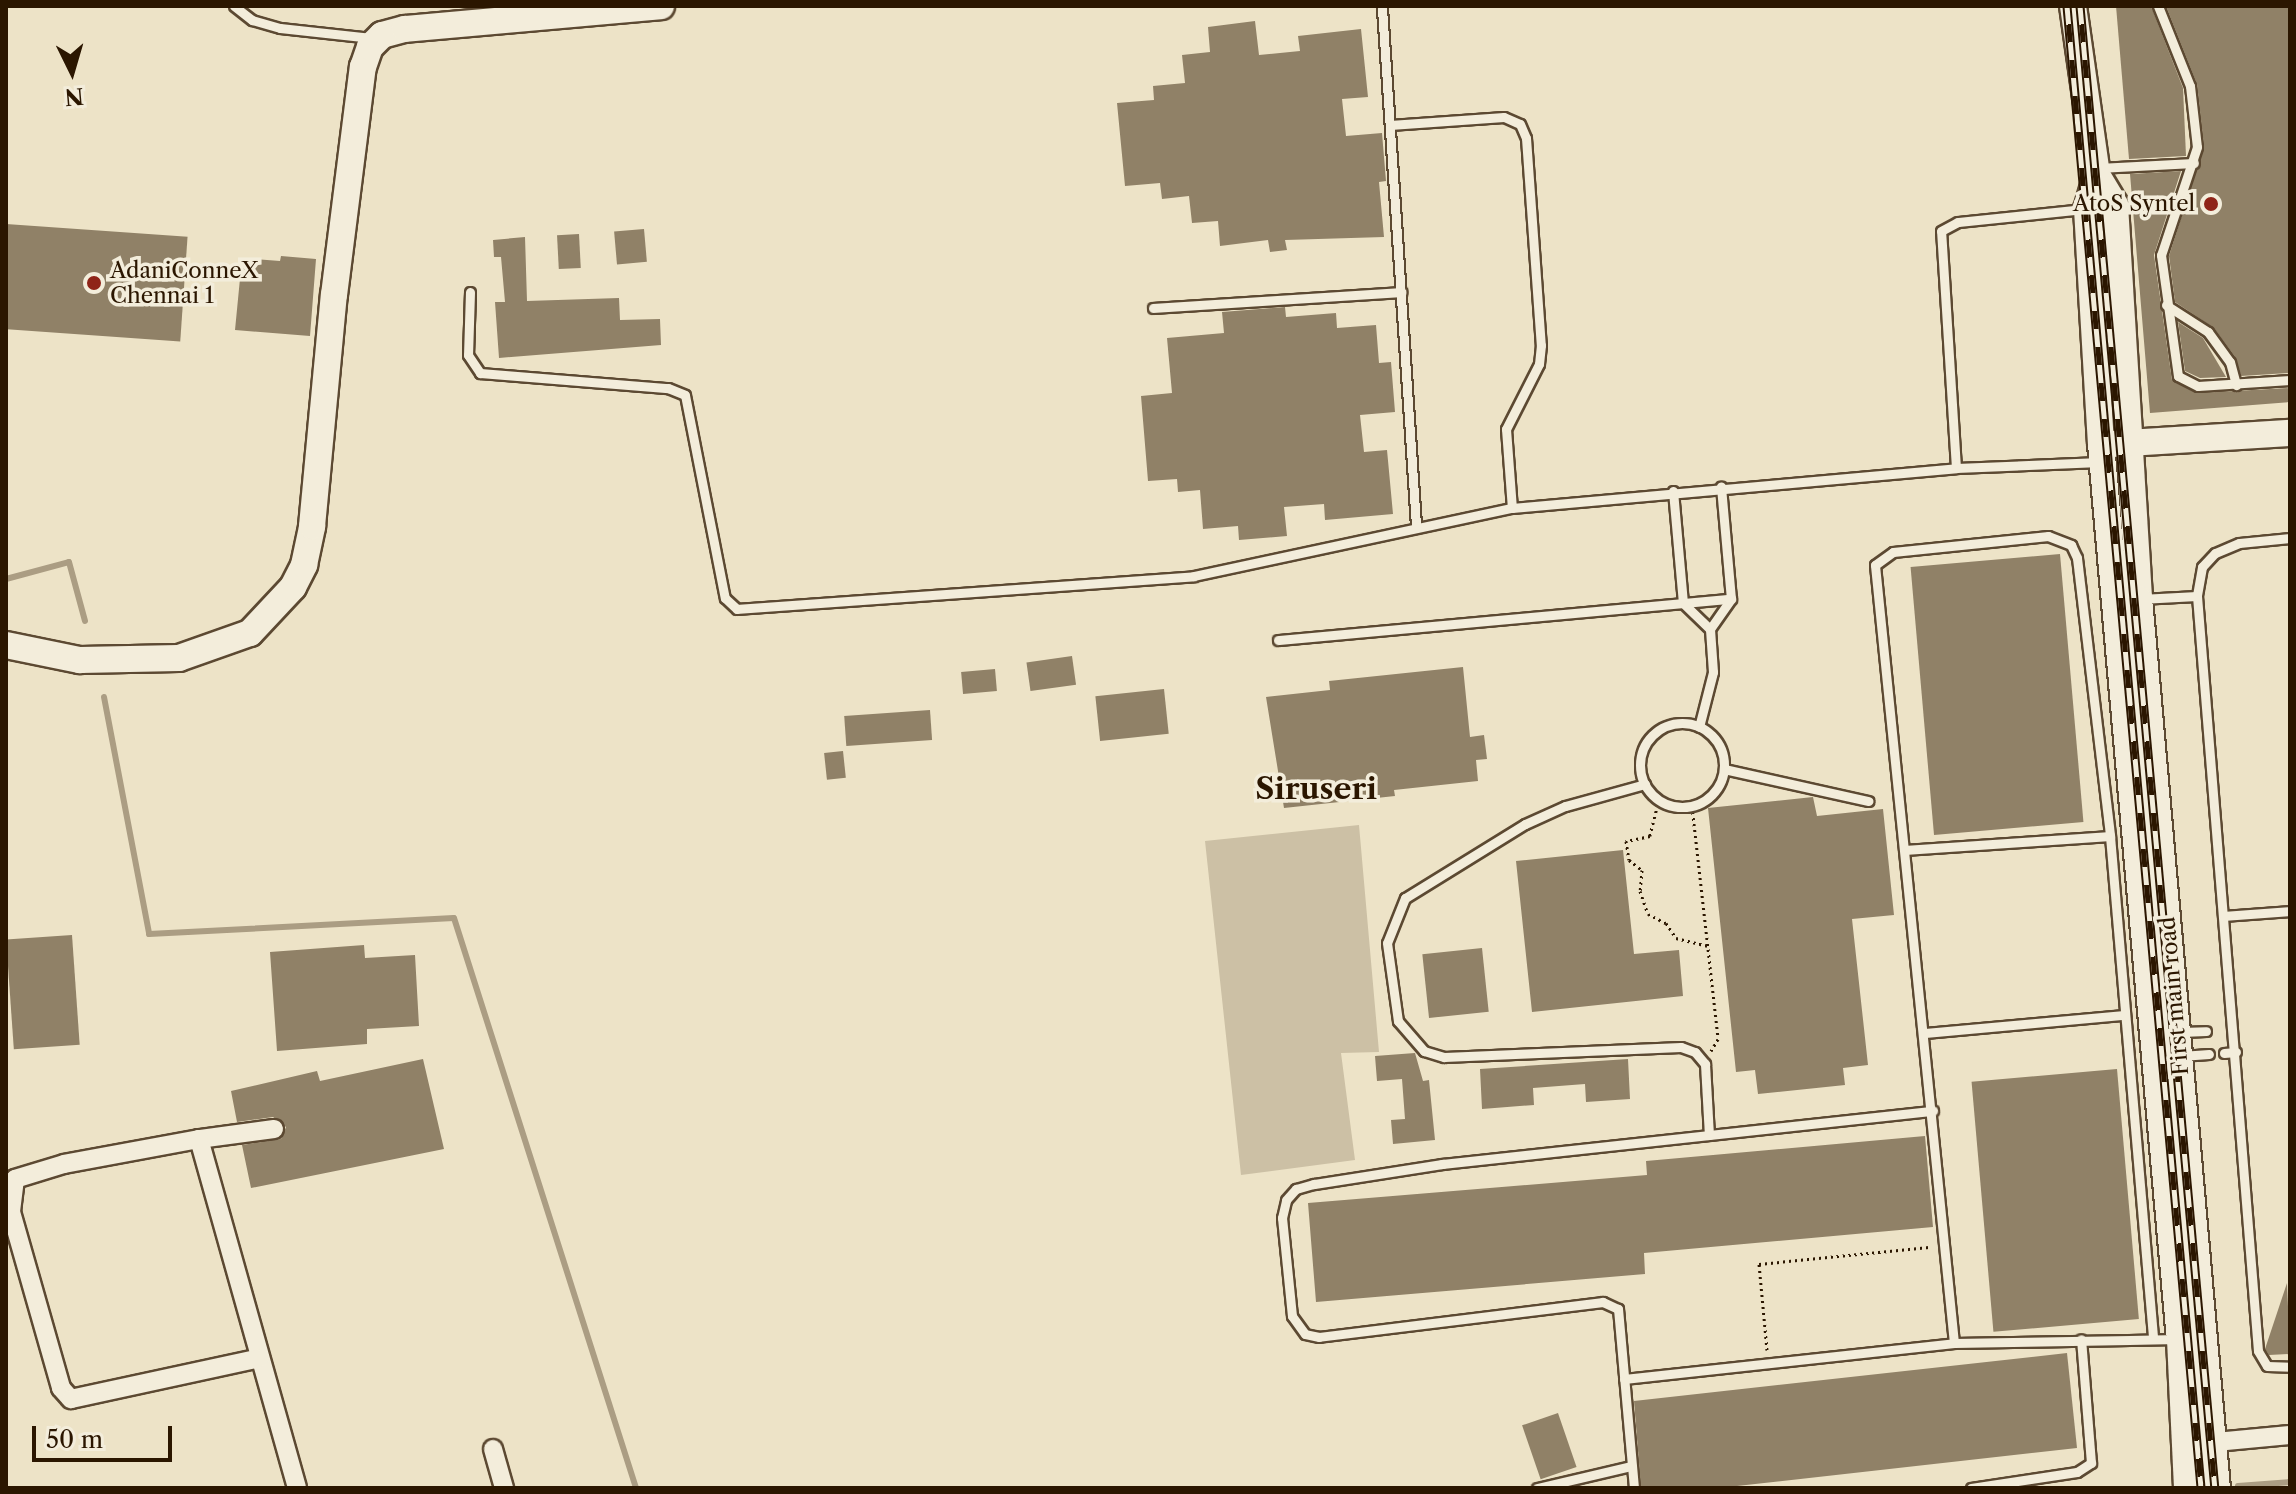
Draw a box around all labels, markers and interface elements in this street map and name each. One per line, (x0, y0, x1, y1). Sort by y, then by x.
north arrow (32, 32, 112, 112)
text: N (63, 82, 85, 111)
place label: AtoS Syntel (2073, 191, 2195, 217)
marker: AtoS Syntel (2202, 195, 2220, 213)
place label: AdaniConneX Chennai 1 (110, 257, 258, 308)
marker: AdaniConneX Chennai 1 (85, 274, 103, 292)
district label: Siruseri (1255, 771, 1377, 807)
street label: First main road (2154, 916, 2194, 1076)
scale bar (36, 1410, 176, 1460)
text: 50 m (46, 1425, 103, 1454)

